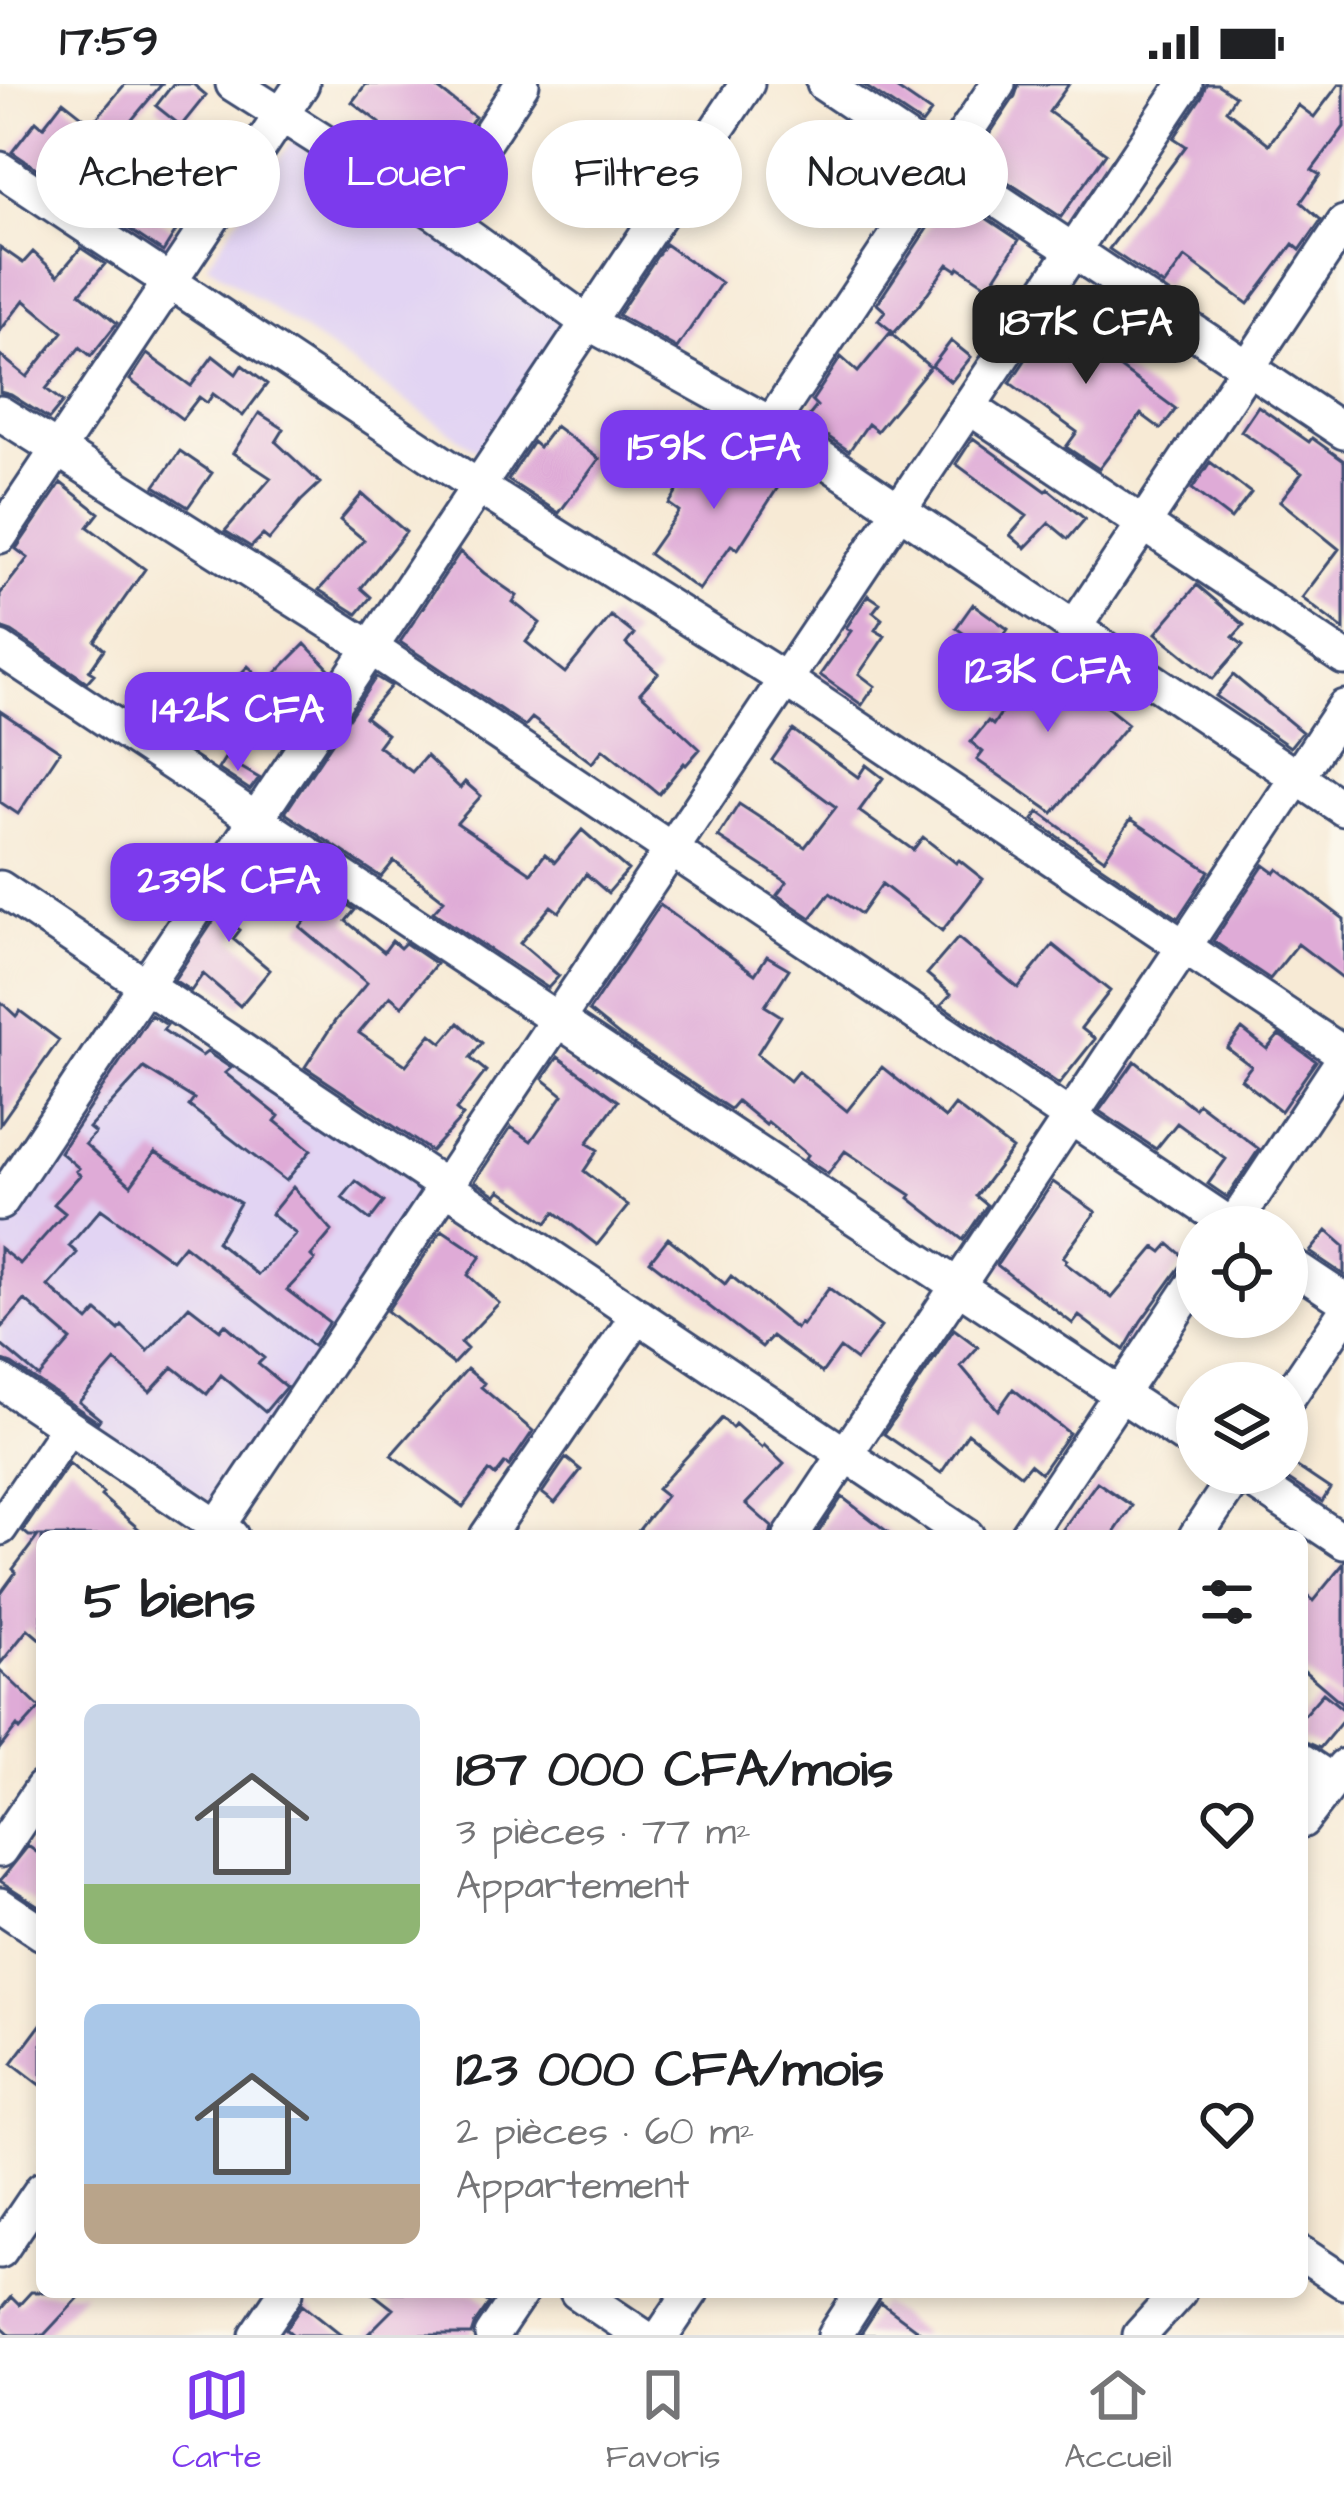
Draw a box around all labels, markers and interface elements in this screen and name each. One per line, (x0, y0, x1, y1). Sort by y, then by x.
text: 17:59 (60, 11, 158, 73)
chip: Acheter (36, 120, 280, 228)
chip: Louer (304, 120, 508, 228)
chip: Filtres (532, 120, 742, 228)
chip: Nouveau (766, 120, 1008, 228)
pin: 187K CFA (962, 285, 1210, 387)
text: 187K CFA (999, 297, 1173, 351)
pin: 159K CFA (590, 410, 838, 512)
text: 159K CFA (627, 422, 801, 476)
pin: 123K CFA (924, 633, 1172, 735)
text: 123K CFA (965, 645, 1131, 699)
pin: 142K CFA (114, 672, 362, 774)
text: 142K CFA (152, 684, 324, 738)
pin: 239K CFA (105, 843, 353, 945)
text: 239K CFA (137, 855, 321, 909)
map controls (1176, 1206, 1308, 1494)
button: locate (1176, 1206, 1308, 1338)
button: layers (1176, 1362, 1308, 1494)
text: 5 biens (84, 1567, 256, 1638)
icon: filters (1194, 1569, 1260, 1635)
text: 187 000 CFA/mois (456, 1735, 893, 1806)
icon: home (180, 1752, 324, 1896)
icon: heart (1194, 1791, 1260, 1857)
text: 3 pièces · 77 m² (456, 1806, 751, 1860)
text: Appartement (456, 1860, 689, 1914)
text: 123 000 CFA/mois (456, 2035, 884, 2106)
icon: home (180, 2052, 324, 2196)
icon: heart (1194, 2091, 1260, 2157)
text: 2 pièces · 60 m² (456, 2106, 754, 2160)
text: Appartement (456, 2160, 689, 2214)
tab: Carte (172, 2362, 262, 2480)
tab: Favoris (605, 2362, 720, 2480)
tab: Accueil (1064, 2362, 1172, 2480)

